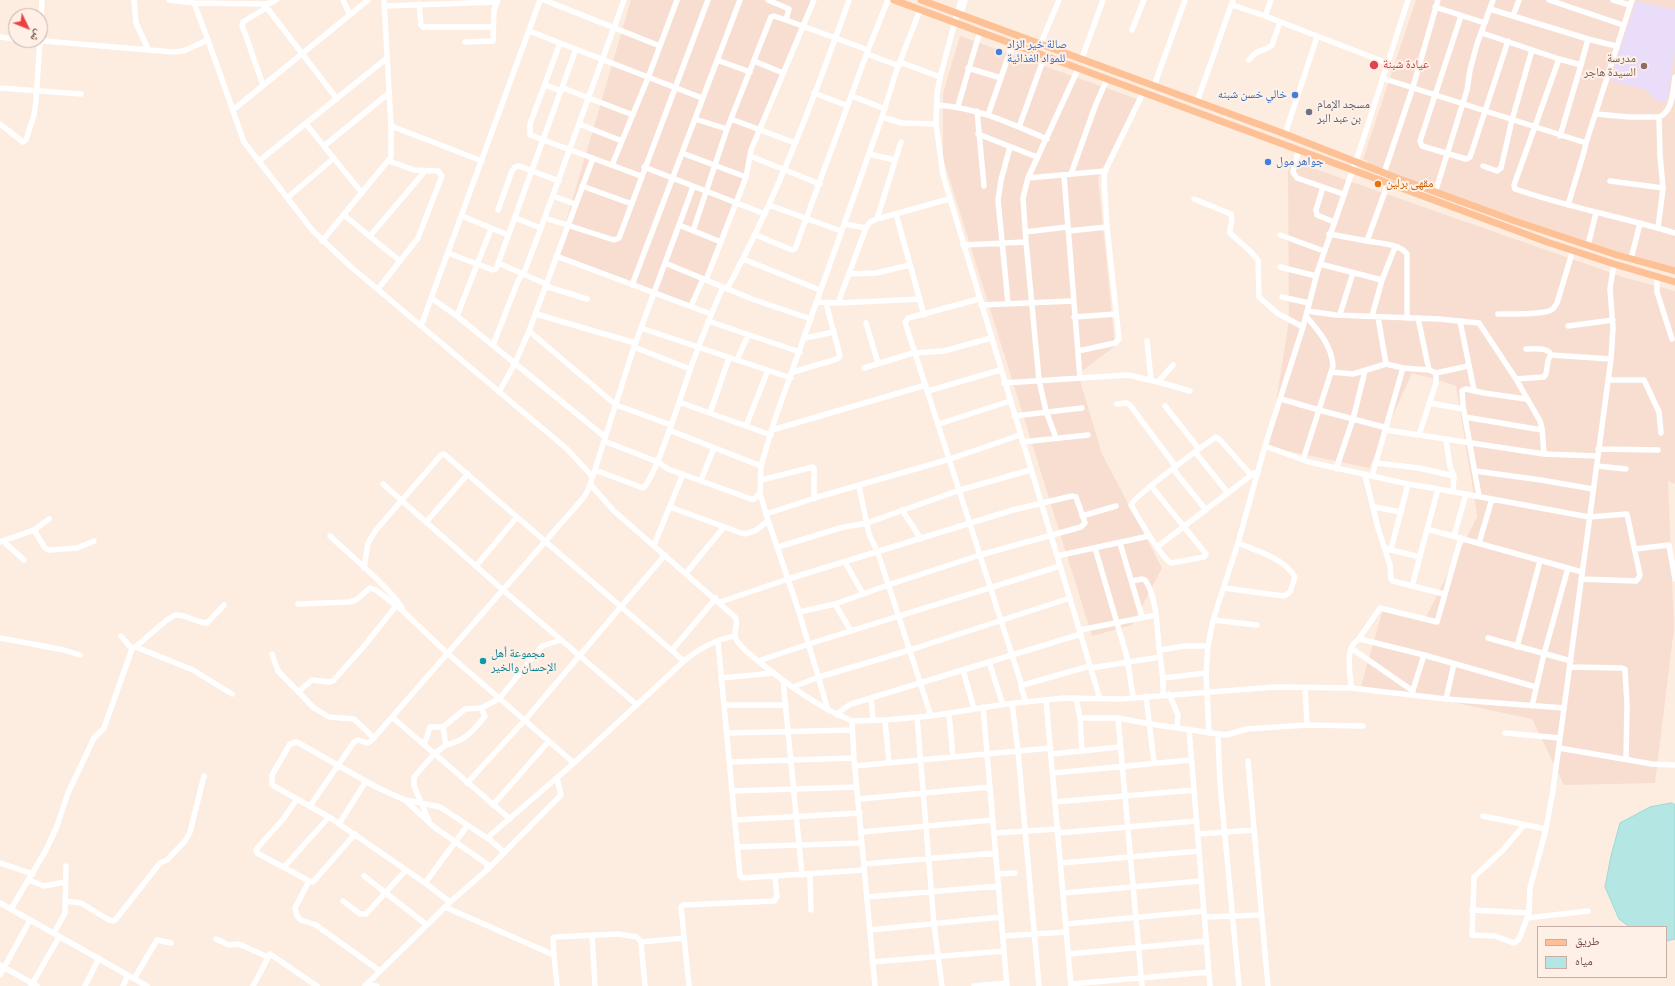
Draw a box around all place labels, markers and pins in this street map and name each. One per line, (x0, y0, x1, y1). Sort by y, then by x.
place label: صالة خير الزاد للمواد الغذائية (1007, 38, 1067, 66)
marker: صالة خير الزاد للمواد الغذائية (994, 47, 1004, 57)
place label: مدرسة السيدة هاجر (1584, 52, 1636, 80)
place label: عيادة شبنة (1383, 58, 1429, 72)
marker: عيادة شبنة (1368, 59, 1380, 71)
marker: مدرسة السيدة هاجر (1639, 61, 1649, 71)
place label: خالي خسن شبنه (1218, 88, 1287, 102)
marker: خالي خسن شبنه (1290, 90, 1300, 100)
place label: مسجد الإمام بن عبد البر (1317, 98, 1370, 126)
marker: مسجد الإمام بن عبد البر (1304, 107, 1314, 117)
place label: جواهر مول (1276, 155, 1324, 169)
marker: جواهر مول (1263, 157, 1273, 167)
place label: مقهى برلين (1386, 177, 1433, 191)
marker: مقهى برلين (1373, 179, 1383, 189)
place label: مجموعة أهل الإحسان والخير (491, 647, 556, 675)
marker: مجموعة أهل الإحسان والخير (478, 656, 488, 666)

